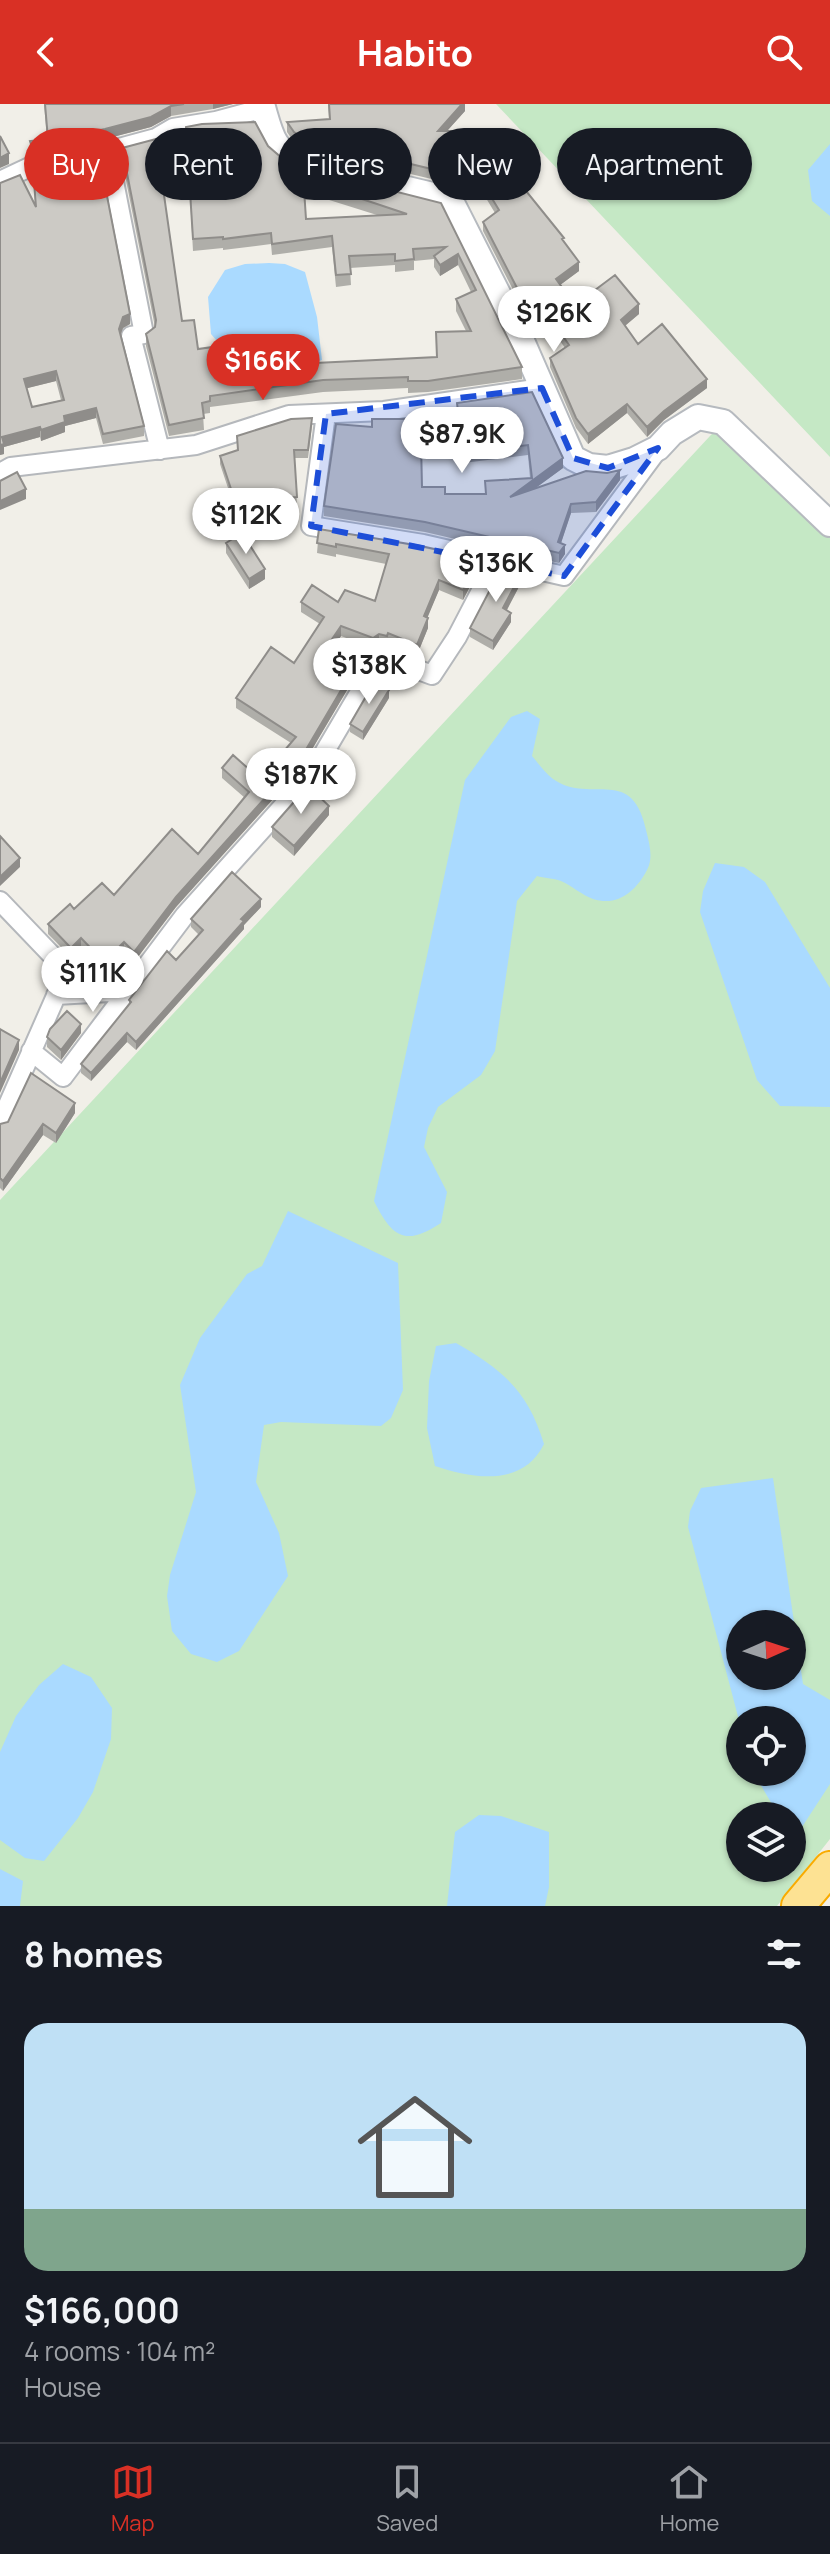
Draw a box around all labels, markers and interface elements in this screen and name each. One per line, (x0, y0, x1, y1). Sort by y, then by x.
text: Habito (357, 28, 473, 77)
icon: back (24, 30, 68, 74)
icon: search (762, 30, 806, 74)
chip: Buy (24, 128, 129, 200)
chip: Rent (145, 128, 262, 200)
chip: Filters (278, 128, 412, 200)
chip: New (428, 128, 541, 200)
chip: Apartment (557, 128, 752, 200)
pin: $126K (498, 286, 610, 354)
text: $126K (516, 294, 592, 330)
pin: $166K (207, 334, 319, 402)
text: $166K (225, 342, 301, 378)
pin: $87.9K (397, 407, 527, 475)
text: $87.9K (419, 415, 505, 451)
pin: $112K (190, 488, 302, 556)
text: $112K (210, 496, 282, 532)
pin: $136K (440, 536, 552, 604)
text: $136K (458, 544, 534, 580)
pin: $138K (313, 638, 425, 706)
text: $138K (331, 646, 407, 682)
pin: $187K (245, 748, 357, 816)
text: $187K (264, 756, 338, 792)
pin: $111K (37, 946, 149, 1014)
text: $111K (59, 954, 127, 990)
north arrow (726, 1610, 806, 1690)
map controls (726, 1610, 806, 1882)
button: locate (726, 1706, 806, 1786)
button: layers (726, 1802, 806, 1882)
text: 8 homes (24, 1931, 163, 1977)
icon: filters (762, 1932, 806, 1976)
icon: home (343, 2075, 487, 2219)
text: $166,000 (24, 2287, 180, 2333)
text: 4 rooms · 104 m² (24, 2333, 215, 2369)
text: House (24, 2369, 101, 2405)
tab: Map (111, 2460, 155, 2538)
tab: Saved (376, 2460, 438, 2538)
tab: Home (660, 2460, 719, 2538)

